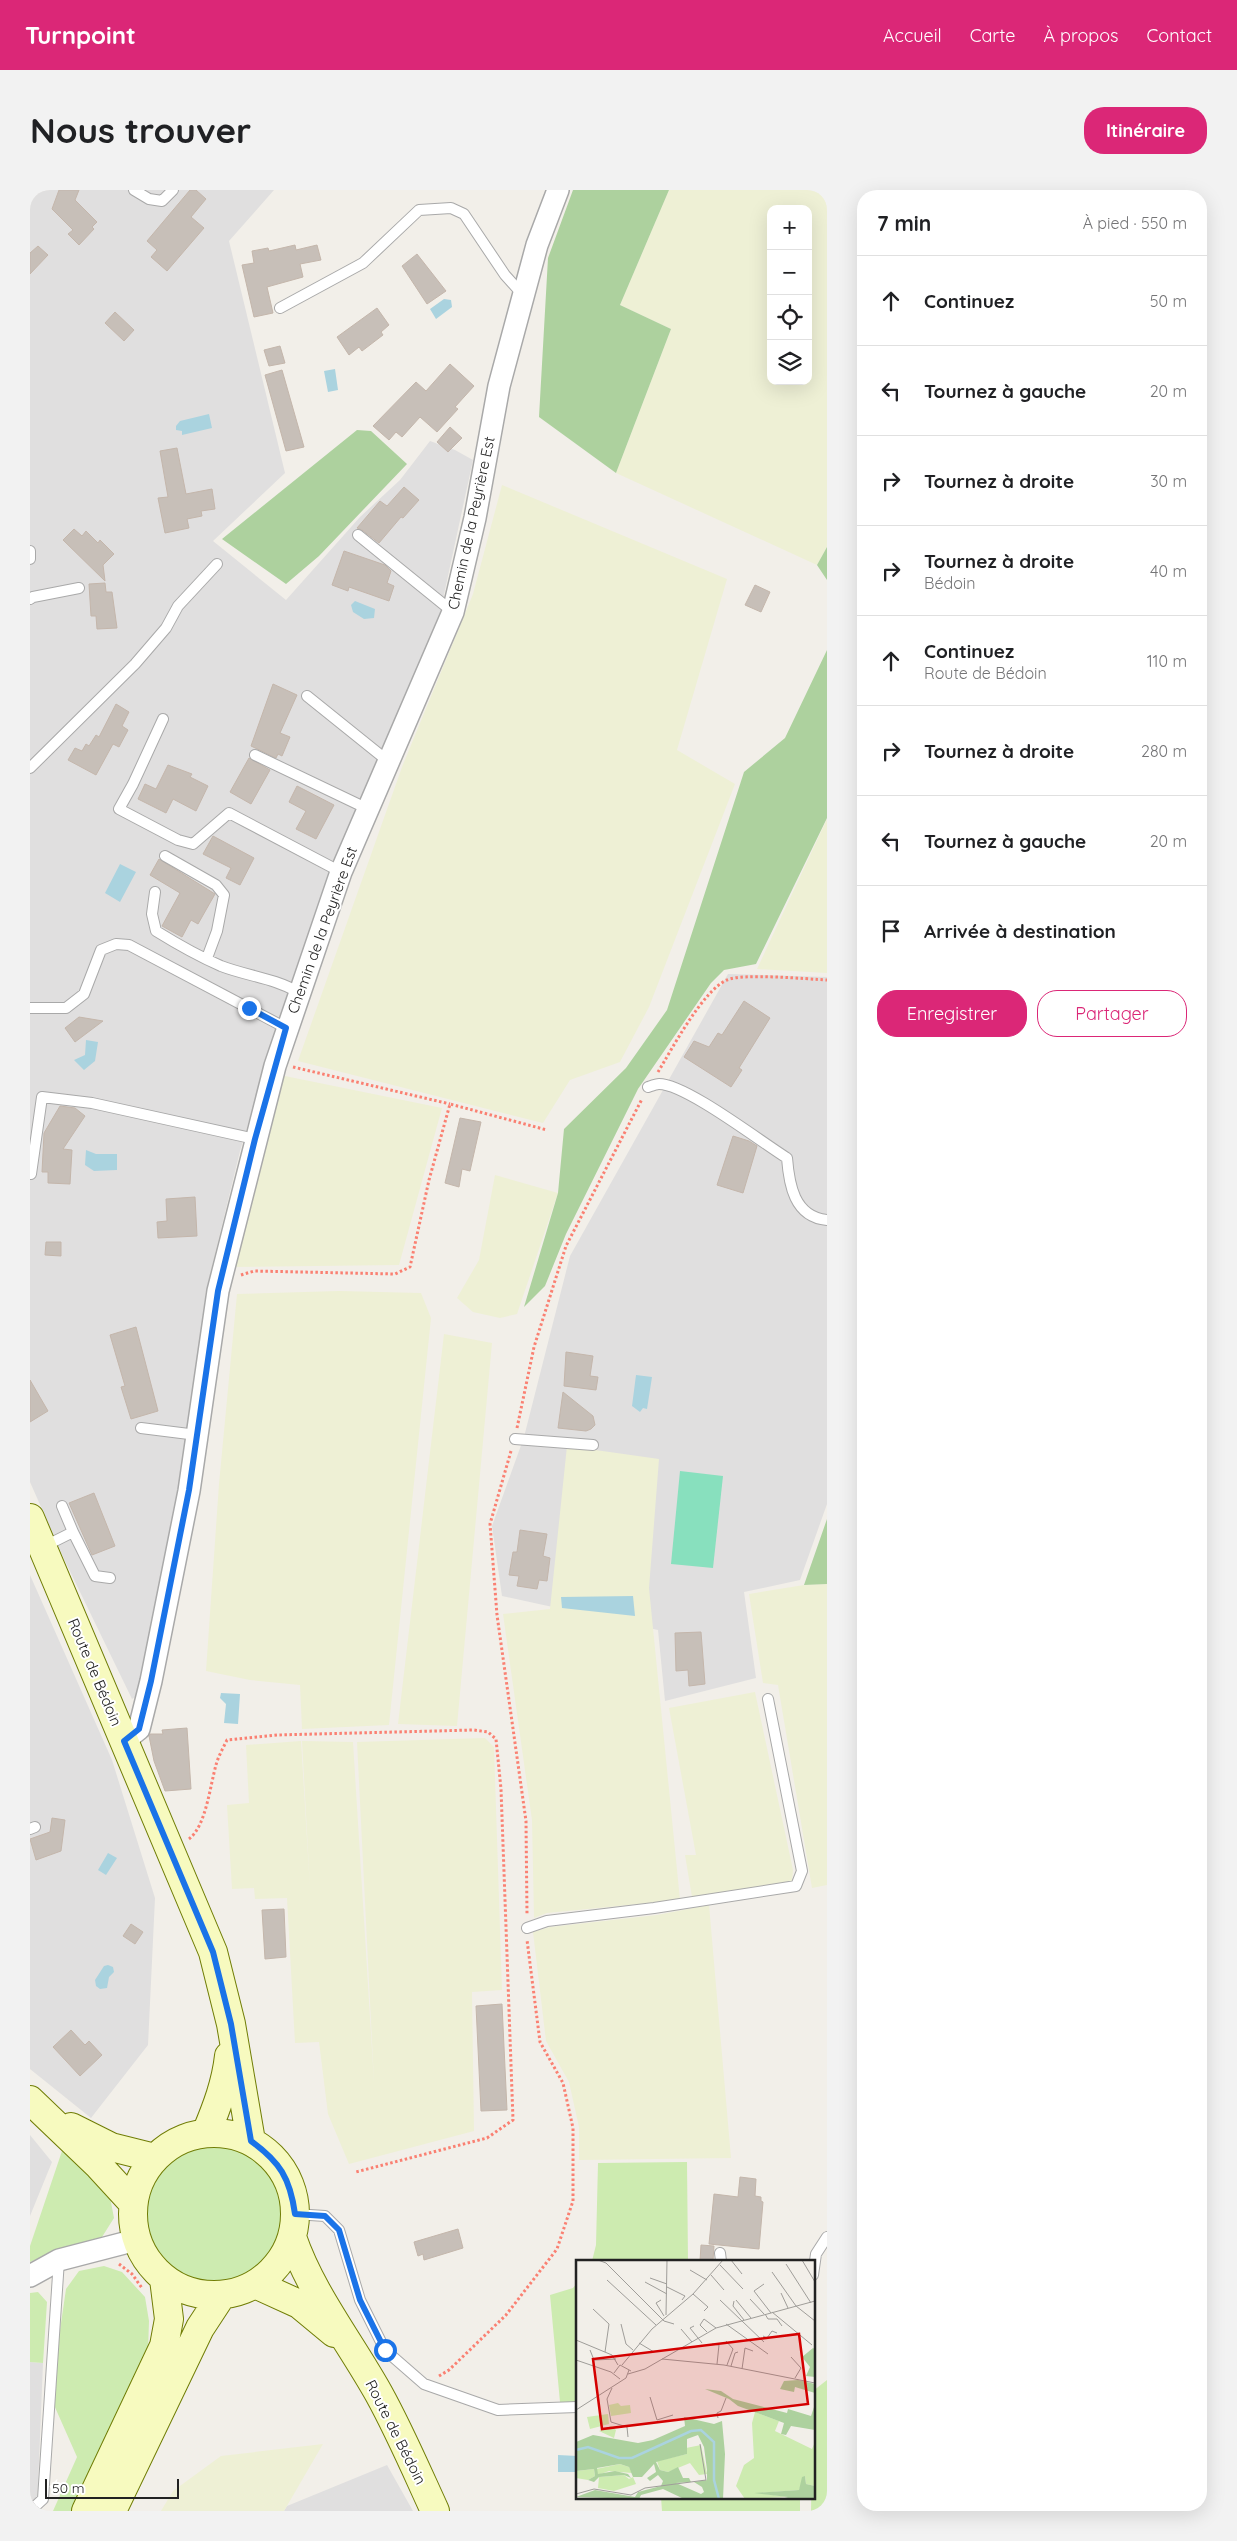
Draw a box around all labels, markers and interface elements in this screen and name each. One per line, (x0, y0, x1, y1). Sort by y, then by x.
text: Turnpoint (25, 20, 136, 50)
text: Accueil (883, 24, 942, 47)
text: Carte (970, 24, 1015, 47)
text: À propos (1043, 24, 1119, 47)
text: Contact (1147, 24, 1212, 47)
button: Itinéraire (1084, 107, 1207, 154)
text: Nous trouver (30, 108, 251, 152)
map controls (767, 205, 812, 385)
button: + (767, 205, 812, 250)
text: 7 min (877, 210, 931, 236)
text: À pied · 550 m (1083, 213, 1187, 233)
button: − (767, 250, 812, 295)
icon: ahead (877, 287, 905, 315)
text: Continuez (924, 289, 1014, 313)
text: 50 m (1150, 291, 1187, 311)
button: locate (767, 295, 812, 340)
button: layers (767, 340, 812, 385)
icon: left (877, 377, 905, 405)
text: Tournez à gauche (924, 379, 1086, 403)
text: 20 m (1150, 381, 1187, 401)
street label: Chemin de la Peyrière Est (443, 435, 499, 611)
icon: right (877, 467, 905, 495)
text: Tournez à droite (924, 469, 1074, 493)
text: 30 m (1150, 471, 1187, 491)
text: Tournez à droite (924, 549, 1074, 573)
icon: right (877, 557, 905, 585)
text: 40 m (1150, 561, 1187, 581)
text: Bédoin (924, 573, 975, 593)
text: Continuez (924, 639, 1014, 663)
icon: ahead (877, 647, 905, 675)
text: 110 m (1147, 651, 1187, 671)
text: Route de Bédoin (924, 663, 1047, 683)
icon: right (877, 737, 905, 765)
text: Tournez à droite (924, 739, 1074, 763)
text: 280 m (1141, 741, 1187, 761)
icon: left (877, 827, 905, 855)
text: Tournez à gauche (924, 829, 1086, 853)
text: 20 m (1150, 831, 1187, 851)
street label: Chemin de la Peyrière Est (283, 844, 361, 1016)
icon: arrive (877, 917, 905, 945)
text: Arrivée à destination (924, 919, 1116, 943)
button: Enregistrer (877, 990, 1027, 1037)
button: Partager (1037, 990, 1187, 1037)
route end (238, 997, 261, 1020)
street label: Route de Bédoin (64, 1615, 126, 1729)
inset map (576, 2260, 814, 2498)
route start (374, 2339, 397, 2362)
street label: Route de Bédoin (361, 2376, 431, 2488)
scale bar (45, 2476, 179, 2499)
text: 50 m (52, 2479, 85, 2497)

